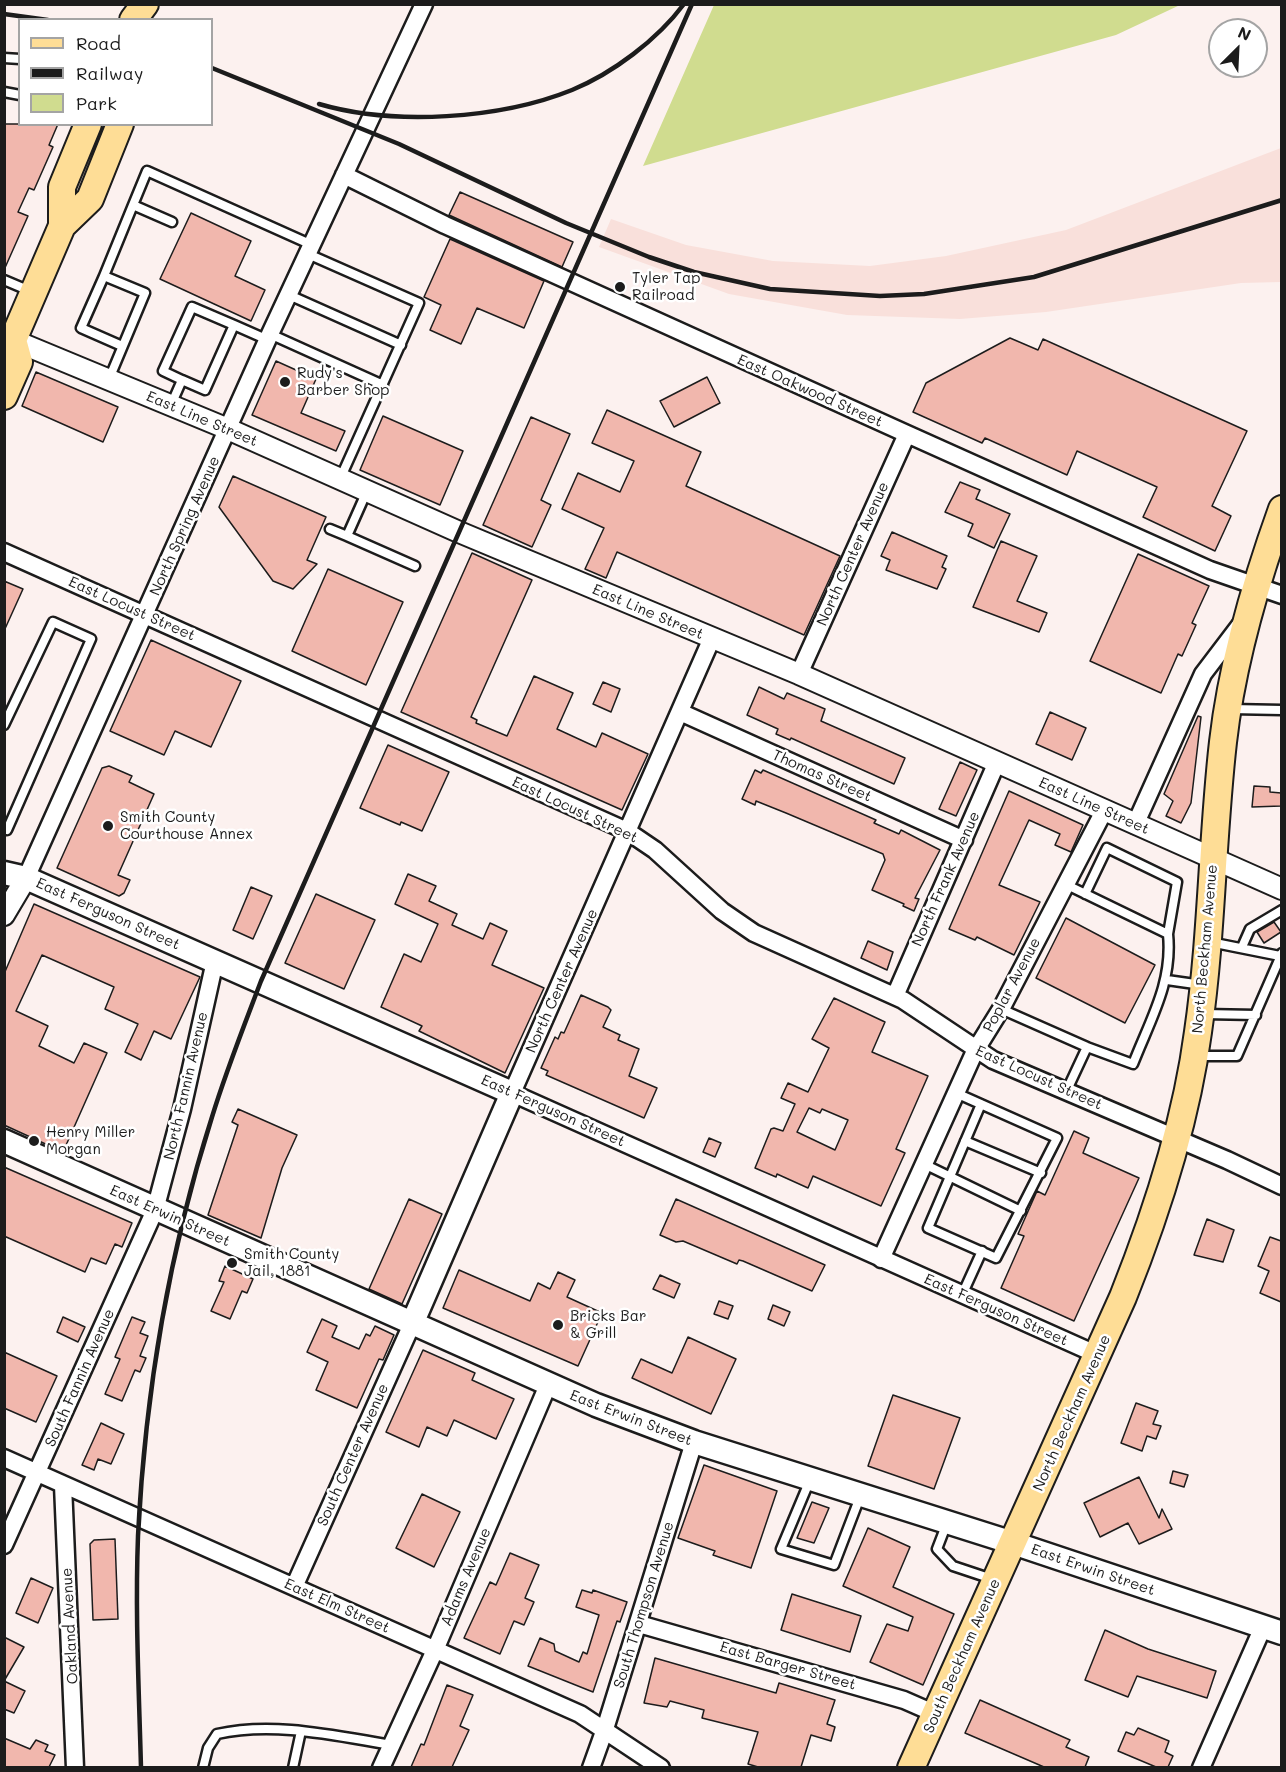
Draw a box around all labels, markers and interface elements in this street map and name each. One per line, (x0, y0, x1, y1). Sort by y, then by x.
legend (18, 18, 213, 126)
north arrow (1208, 18, 1268, 78)
text: N (1235, 21, 1255, 45)
text: Road (76, 31, 121, 55)
text: Railway (76, 61, 143, 85)
text: Park (76, 91, 117, 115)
place label: Tyler Tap Railroad (632, 269, 701, 304)
marker: Tyler Tap Railroad (613, 280, 627, 294)
street label: East Oakwood Street (734, 351, 886, 431)
place label: Rudy's Barber Shop (297, 364, 389, 399)
marker: Rudy's Barber Shop (278, 375, 292, 389)
street label: East Line Street (144, 387, 260, 451)
street label: North Spring Avenue (146, 453, 224, 599)
street label: North Center Avenue (813, 479, 893, 629)
street label: East Locust Street (66, 573, 198, 645)
street label: East Line Street (590, 580, 706, 644)
street label: Thomas Street (770, 746, 874, 806)
street label: East Locust Street (509, 773, 641, 847)
street label: East Line Street (1036, 774, 1152, 838)
place label: Smith County Courthouse Annex (120, 808, 253, 843)
street label: North Frank Avenue (908, 809, 984, 949)
marker: Smith County Courthouse Annex (101, 819, 115, 833)
street label: North Beckham Avenue (1189, 864, 1221, 1034)
street label: East Ferguson Street (33, 874, 183, 954)
street label: North Center Avenue (522, 906, 602, 1056)
street label: Poplar Avenue (979, 935, 1045, 1035)
street label: North Fannin Avenue (160, 1010, 212, 1162)
street label: East Locust Street (973, 1042, 1105, 1114)
street label: East Ferguson Street (478, 1071, 628, 1151)
place label: Henry Miller Morgan (46, 1123, 135, 1158)
marker: Henry Miller Morgan (27, 1134, 41, 1148)
street label: East Erwin Street (107, 1181, 233, 1251)
place label: Smith County Jail, 1881 (244, 1245, 339, 1280)
marker: Smith County Jail, 1881 (225, 1256, 239, 1270)
street label: East Ferguson Street (921, 1270, 1071, 1350)
street label: South Fannin Avenue (41, 1306, 119, 1450)
place label: Bricks Bar & Grill (570, 1307, 646, 1342)
marker: Bricks Bar & Grill (551, 1318, 565, 1332)
street label: North Beckham Avenue (1029, 1332, 1115, 1494)
street label: South Center Avenue (313, 1381, 393, 1529)
street label: East Erwin Street (567, 1386, 695, 1450)
street label: South Thompson Avenue (610, 1519, 678, 1691)
street label: Adams Avenue (437, 1525, 495, 1629)
street label: East Erwin Street (1029, 1540, 1157, 1600)
street label: Oakland Avenue (58, 1567, 82, 1685)
street label: East Elm Street (282, 1575, 392, 1637)
street label: South Beckham Avenue (920, 1576, 1004, 1736)
street label: East Barger Street (718, 1638, 858, 1694)

